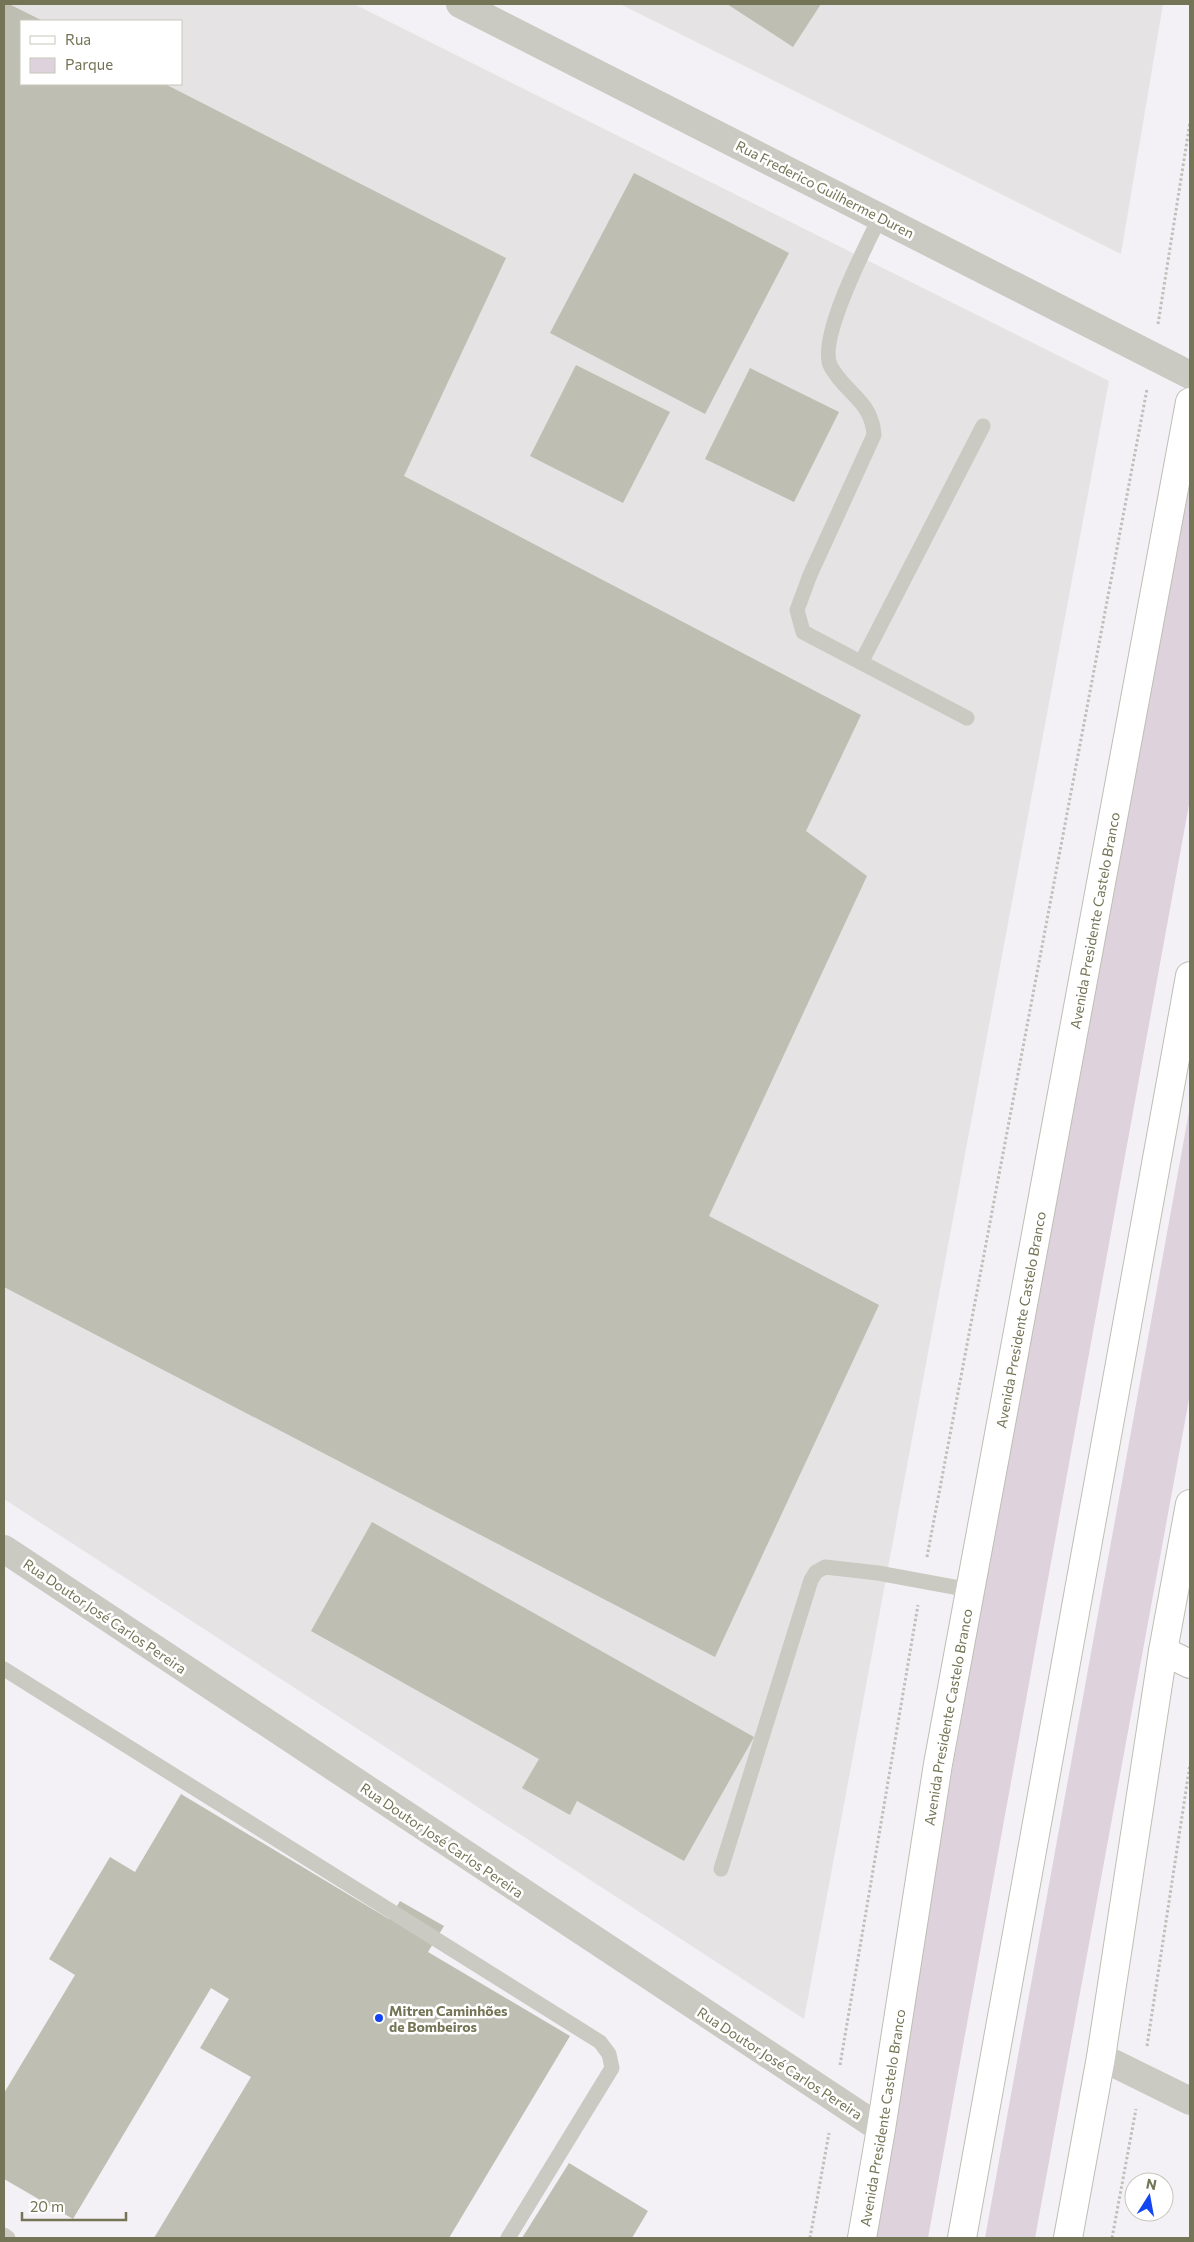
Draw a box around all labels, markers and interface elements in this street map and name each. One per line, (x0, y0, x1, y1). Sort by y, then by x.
legend (20, 20, 182, 85)
text: Rua (65, 30, 91, 48)
text: Parque (65, 55, 113, 73)
street label: Rua Frederico Guilherme Duren (733, 137, 917, 241)
street label: Avenida Presidente Castelo Branco (1066, 811, 1122, 1030)
street label: Avenida Presidente Castelo Branco (992, 1210, 1049, 1429)
street label: Rua Doutor José Carlos Pereira (20, 1555, 190, 1677)
street label: Avenida Presidente Castelo Branco (920, 1607, 975, 1827)
street label: Rua Doutor José Carlos Pereira (357, 1779, 527, 1901)
place label: Mitren Caminhões de Bombeiros (389, 2002, 508, 2035)
street label: Rua Doutor José Carlos Pereira (694, 2003, 866, 2123)
street label: Avenida Presidente Castelo Branco (856, 2008, 908, 2228)
marker: Mitren Caminhões de Bombeiros (373, 2012, 385, 2024)
north arrow (1124, 2172, 1174, 2222)
text: N (1145, 2174, 1158, 2193)
scale bar (22, 2190, 126, 2222)
text: 20 m (30, 2197, 64, 2215)

